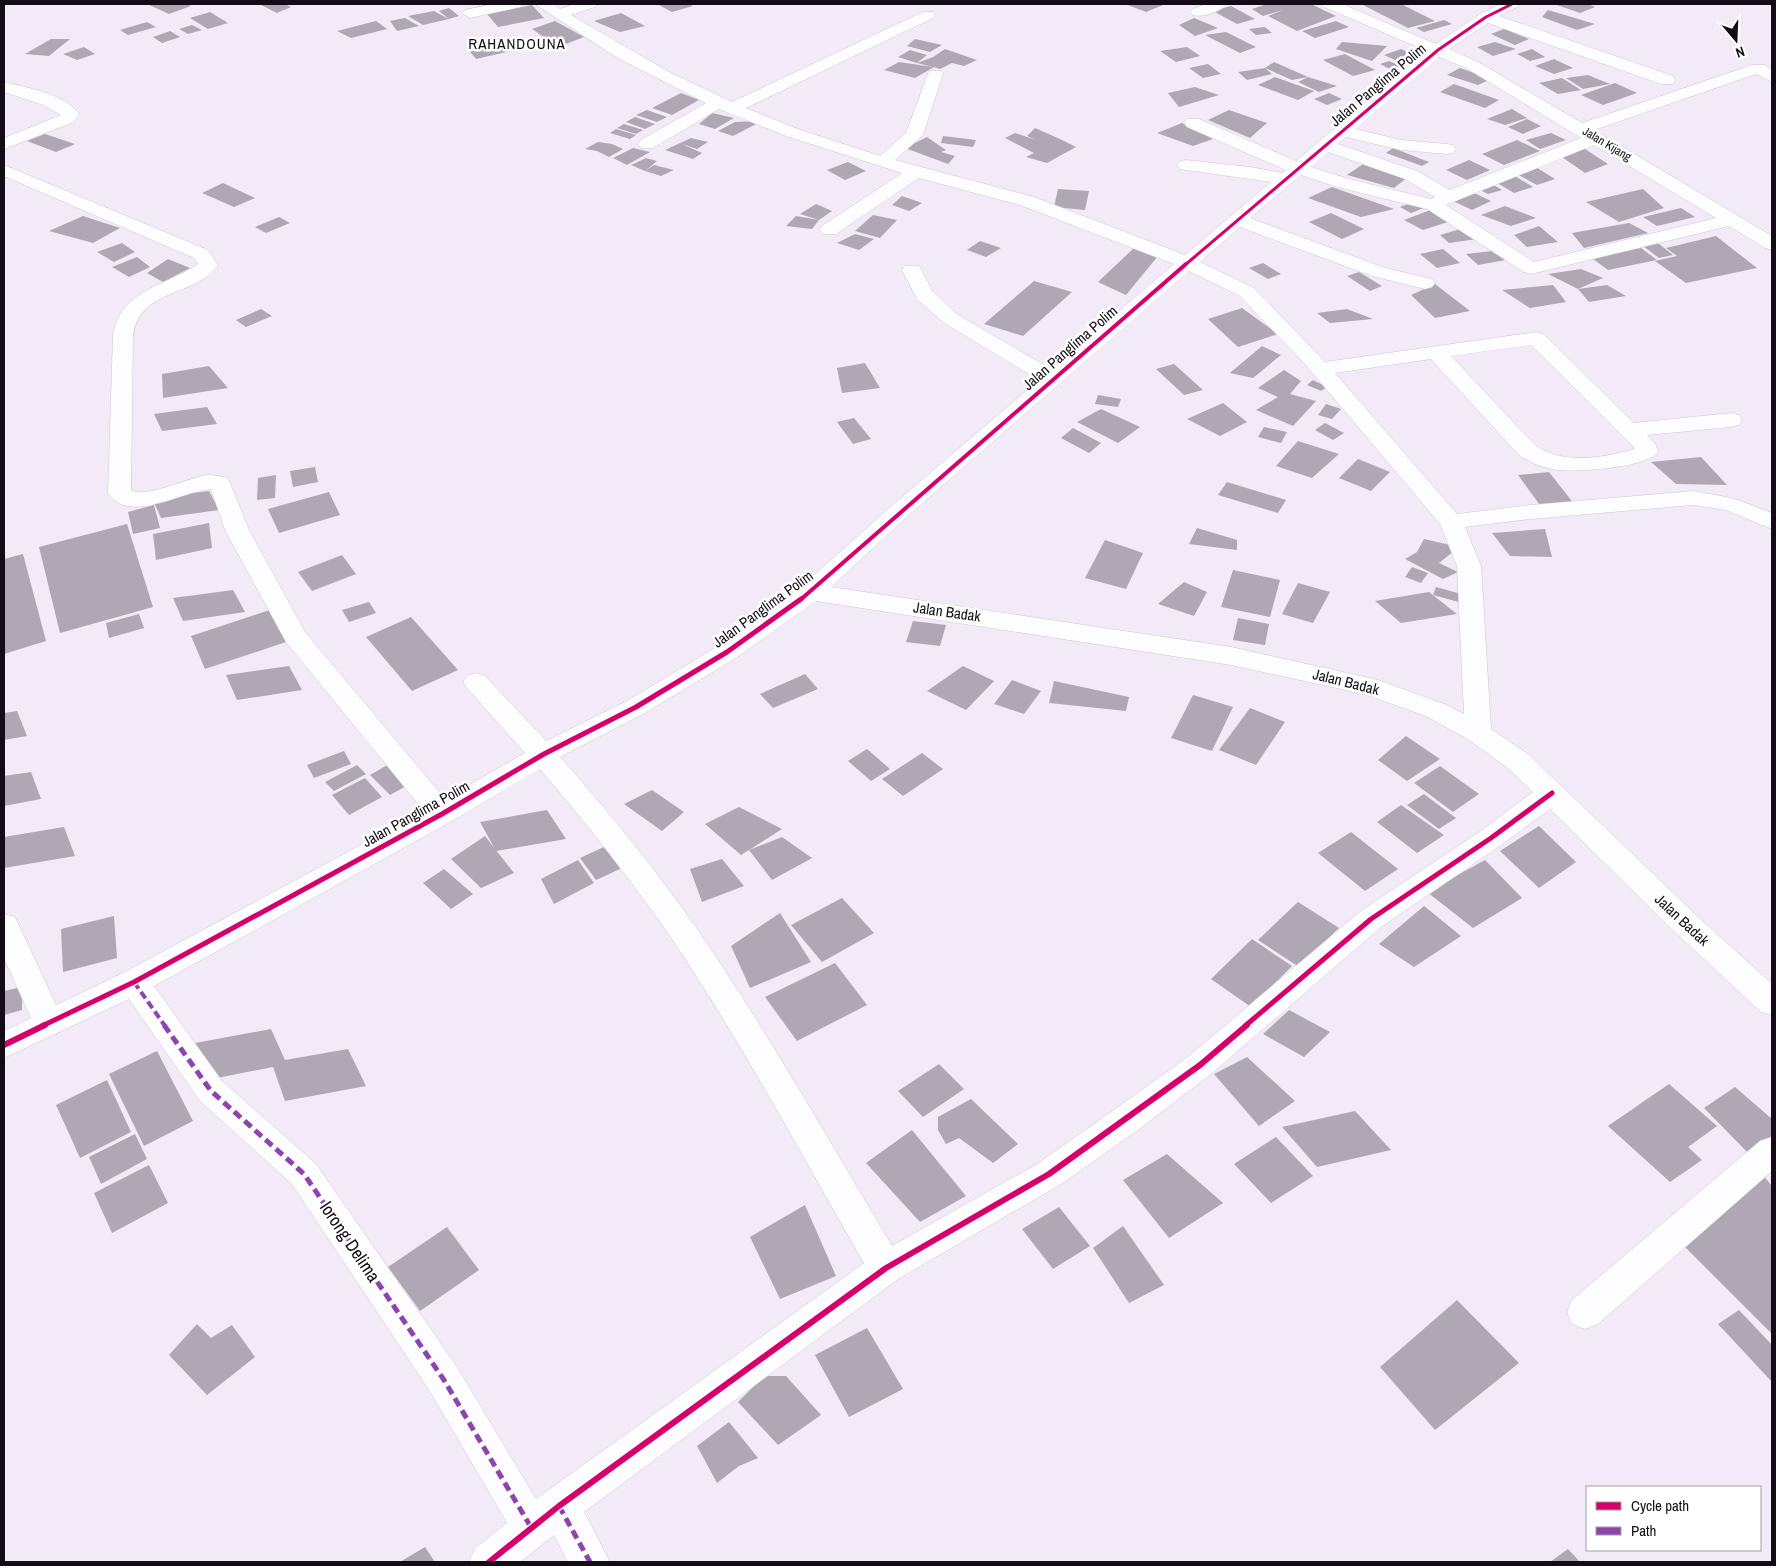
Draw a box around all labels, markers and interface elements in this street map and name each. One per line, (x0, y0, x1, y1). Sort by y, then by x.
north arrow (1711, 15, 1761, 65)
district label: RAHANDOUNA (468, 33, 566, 54)
street label: Jalan Panglima Polim (1325, 38, 1430, 131)
text: N (1733, 42, 1747, 62)
street label: Jalan Kijang (1580, 123, 1635, 165)
street label: Jalan Panglima Polim (1018, 300, 1122, 395)
street label: Jalan Panglima Polim (708, 565, 817, 652)
street label: Jalan Badak (912, 596, 983, 627)
street label: Jalan Badak (1311, 663, 1382, 700)
street label: Jalan Panglima Polim (358, 775, 473, 852)
street label: Jalan Badak (1650, 889, 1715, 951)
street label: lorong Delima (314, 1197, 386, 1287)
legend (1586, 1486, 1761, 1551)
text: Cycle path (1631, 1495, 1689, 1516)
text: Path (1631, 1520, 1656, 1541)

